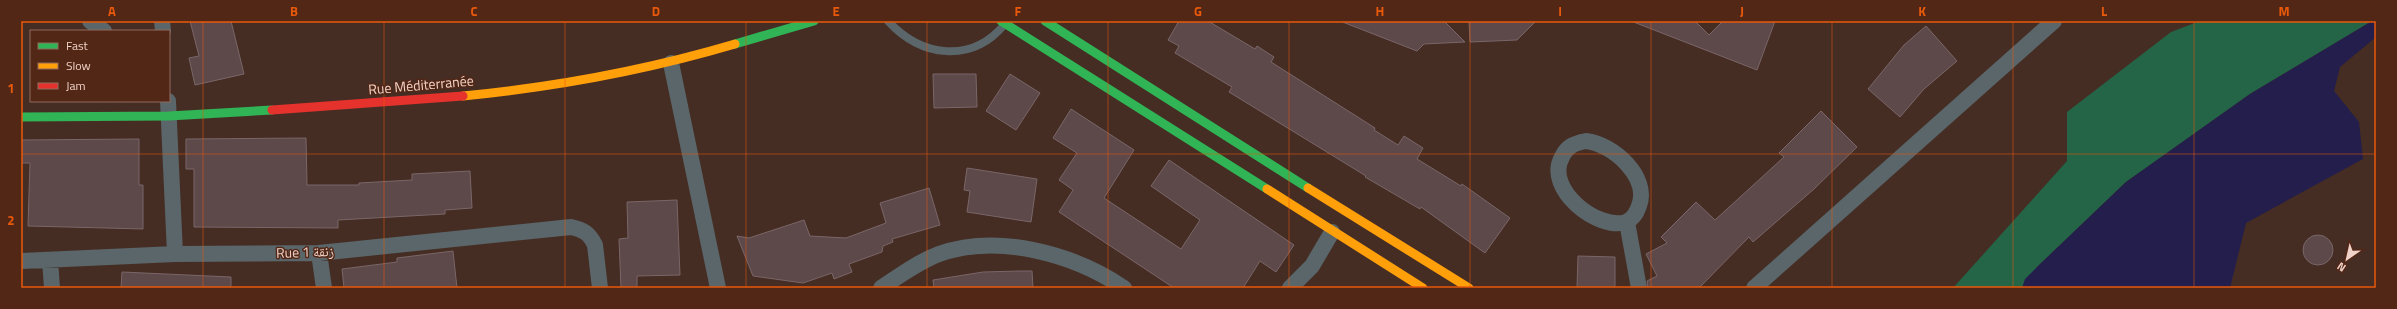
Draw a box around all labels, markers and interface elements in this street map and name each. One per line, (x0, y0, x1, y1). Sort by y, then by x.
text: A (108, 1, 116, 21)
text: B (290, 1, 298, 21)
text: C (470, 1, 478, 21)
text: D (652, 1, 660, 21)
text: E (832, 1, 840, 21)
text: F (1015, 1, 1022, 21)
text: G (1194, 1, 1202, 21)
text: H (1376, 1, 1384, 21)
text: I (1558, 1, 1562, 21)
text: J (1740, 1, 1744, 21)
text: K (1918, 1, 1926, 21)
text: L (2101, 1, 2107, 21)
text: M (2278, 1, 2290, 21)
legend (30, 30, 170, 102)
text: Fast (66, 36, 89, 55)
text: Slow (66, 56, 91, 75)
street label: Rue Méditerranée (367, 69, 475, 100)
text: Jam (66, 76, 86, 95)
text: 1 (7, 78, 15, 98)
text: 2 (7, 210, 15, 230)
north arrow (2327, 239, 2367, 279)
street label: Rue 1 زنقة (276, 240, 334, 263)
text: N (2334, 259, 2349, 276)

